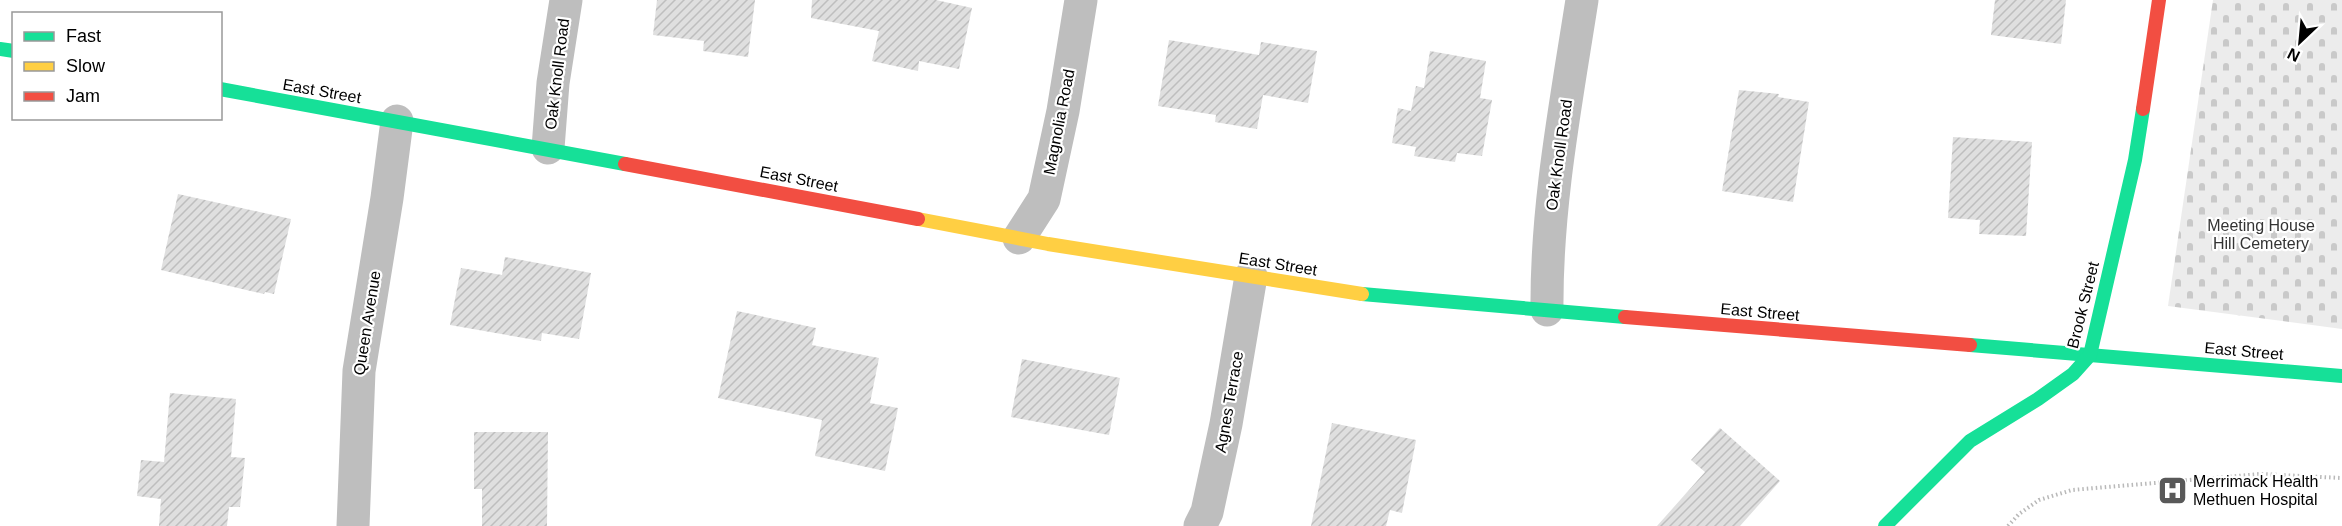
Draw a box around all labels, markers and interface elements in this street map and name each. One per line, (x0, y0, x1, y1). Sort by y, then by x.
legend (12, 12, 222, 120)
north arrow (2270, 12, 2330, 72)
street label: Oak Knoll Road (542, 17, 572, 131)
text: Fast (66, 26, 101, 46)
text: N (2285, 45, 2303, 65)
text: Slow (66, 56, 106, 76)
street label: Magnolia Road (1040, 68, 1078, 176)
street label: East Street (282, 76, 363, 106)
text: Jam (66, 86, 100, 106)
street label: Oak Knoll Road (1543, 98, 1575, 212)
street label: East Street (759, 163, 840, 195)
park label: Meeting House Hill Cemetery (2207, 217, 2315, 252)
street label: East Street (1238, 249, 1319, 279)
street label: Brook Street (2064, 259, 2102, 350)
street label: Queen Avenue (350, 269, 384, 376)
street label: East Street (1720, 300, 1801, 324)
street label: East Street (2204, 339, 2285, 363)
street label: Agnes Terrace (1212, 350, 1246, 454)
place label: Merrimack Health Methuen Hospital (2193, 473, 2318, 508)
hospital icon: Merrimack Health Methuen Hospital (2156, 474, 2188, 506)

